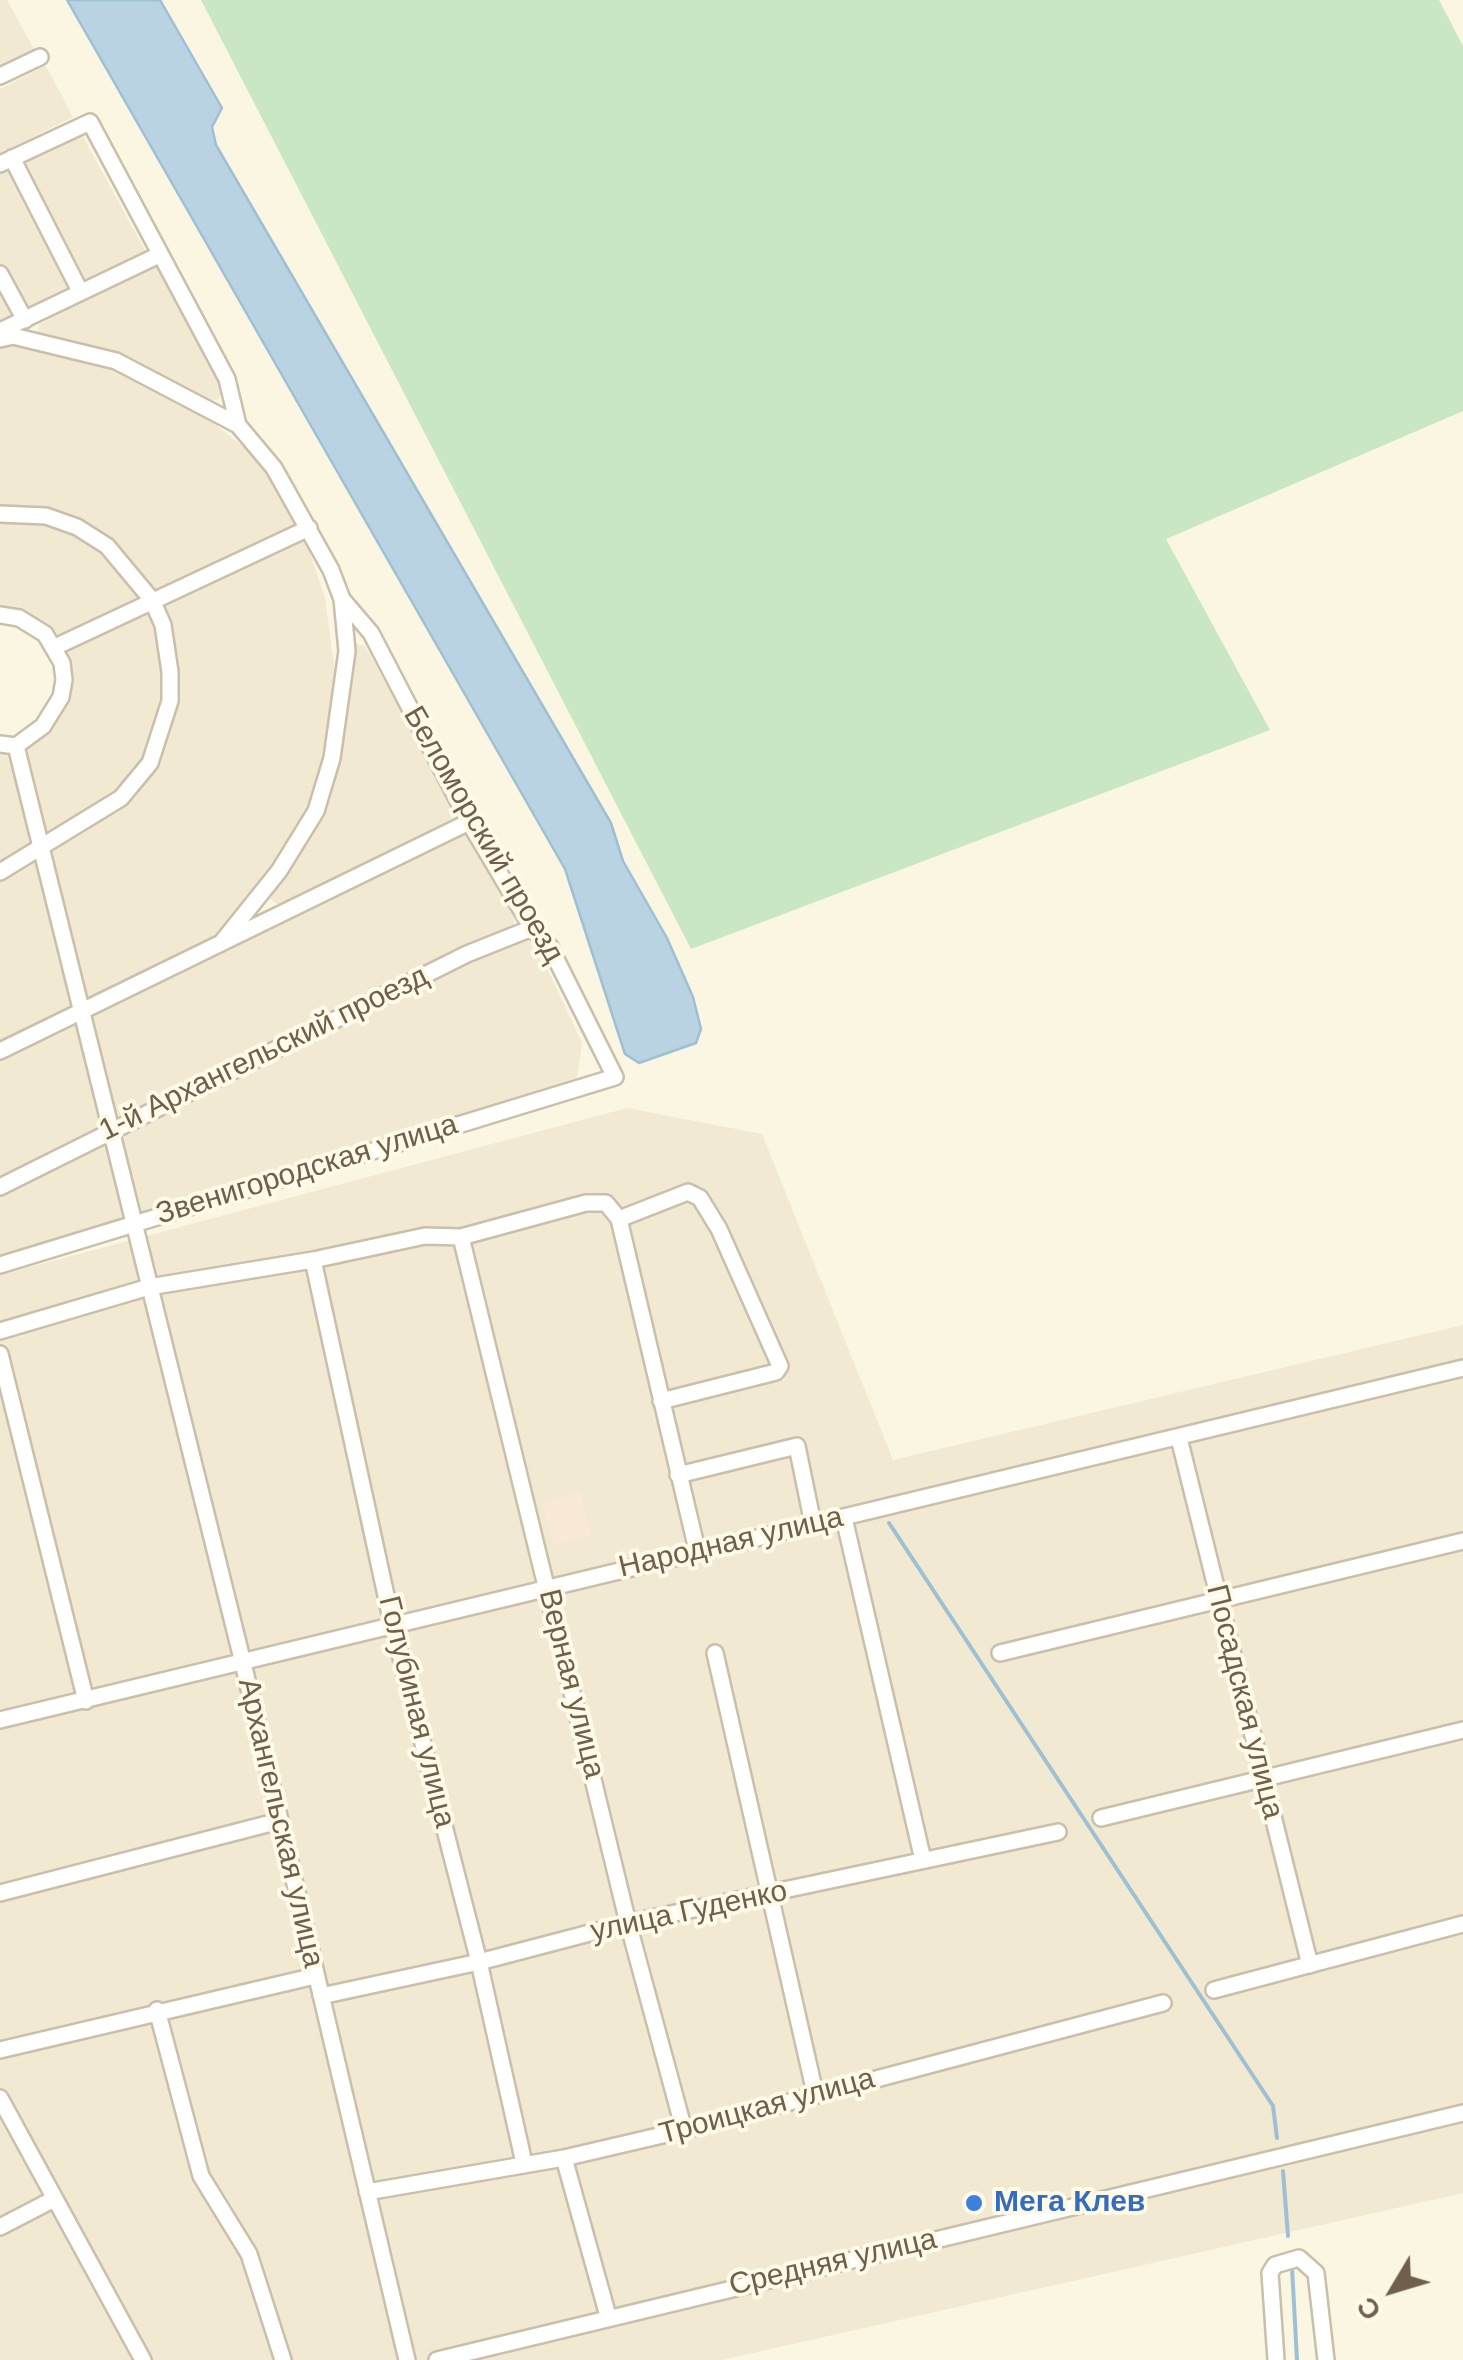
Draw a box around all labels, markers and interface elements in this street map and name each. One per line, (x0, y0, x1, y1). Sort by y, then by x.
street label: Беломорский проезд (395, 700, 571, 970)
street label: 1-й Архангельский проезд (94, 959, 434, 1149)
street label: Звенигородская улица (152, 1107, 462, 1233)
street label: Народная улица (615, 1500, 847, 1586)
street label: Посадская улица (1198, 1581, 1290, 1823)
street label: Верная улица (530, 1586, 612, 1782)
street label: Голубиная улица (370, 1592, 462, 1832)
street label: Архангельская улица (229, 1675, 331, 1971)
street label: улица Гуденко (587, 1874, 791, 1950)
street label: Троицкая улица (655, 2061, 879, 2153)
place label: Мега Клев (994, 2185, 1145, 2221)
marker: Мега Клев (963, 2192, 985, 2214)
street label: Средняя улица (726, 2222, 940, 2304)
north arrow (1343, 2240, 1443, 2340)
text: С (1351, 2291, 1387, 2326)

